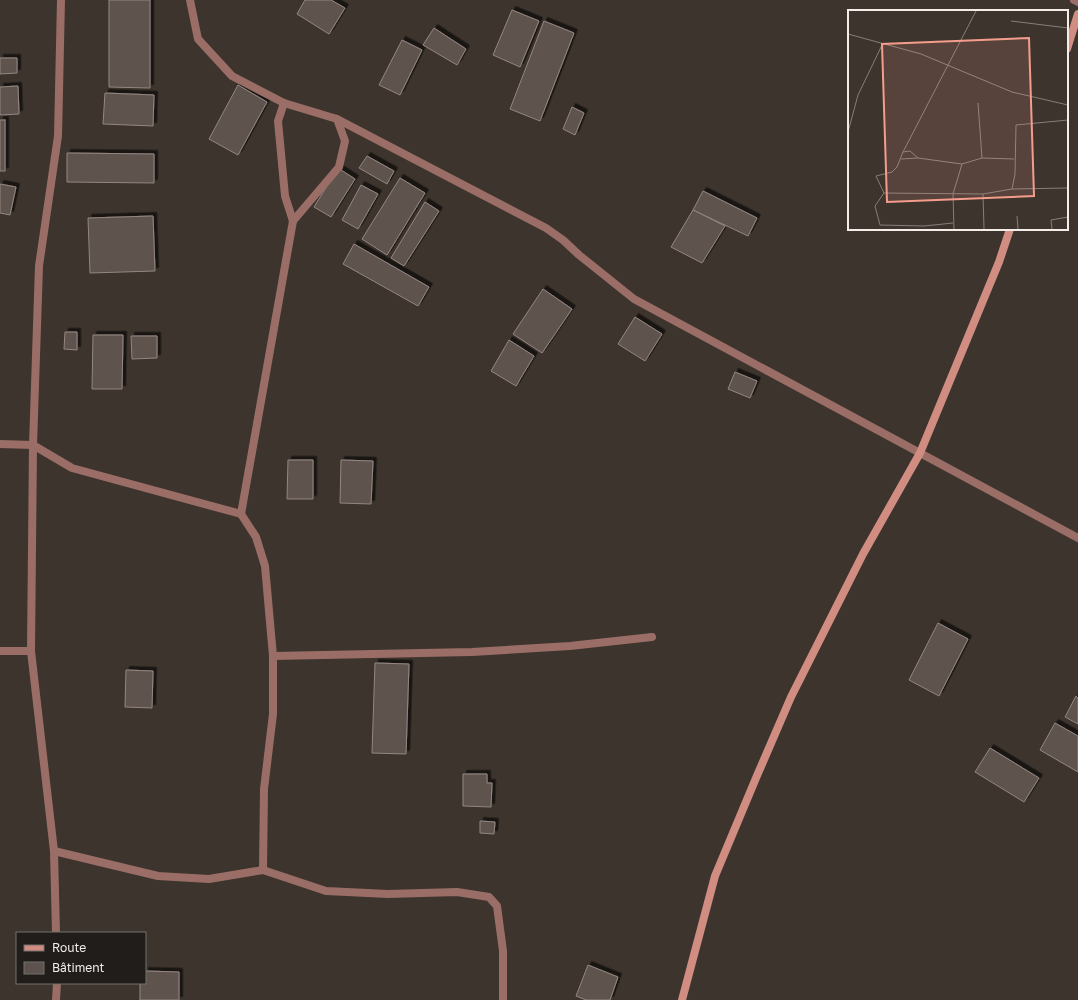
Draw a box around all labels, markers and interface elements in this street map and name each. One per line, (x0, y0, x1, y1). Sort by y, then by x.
inset map (848, 10, 1068, 230)
legend (16, 932, 146, 984)
text: Route (52, 940, 86, 955)
text: Bâtiment (52, 960, 105, 975)

